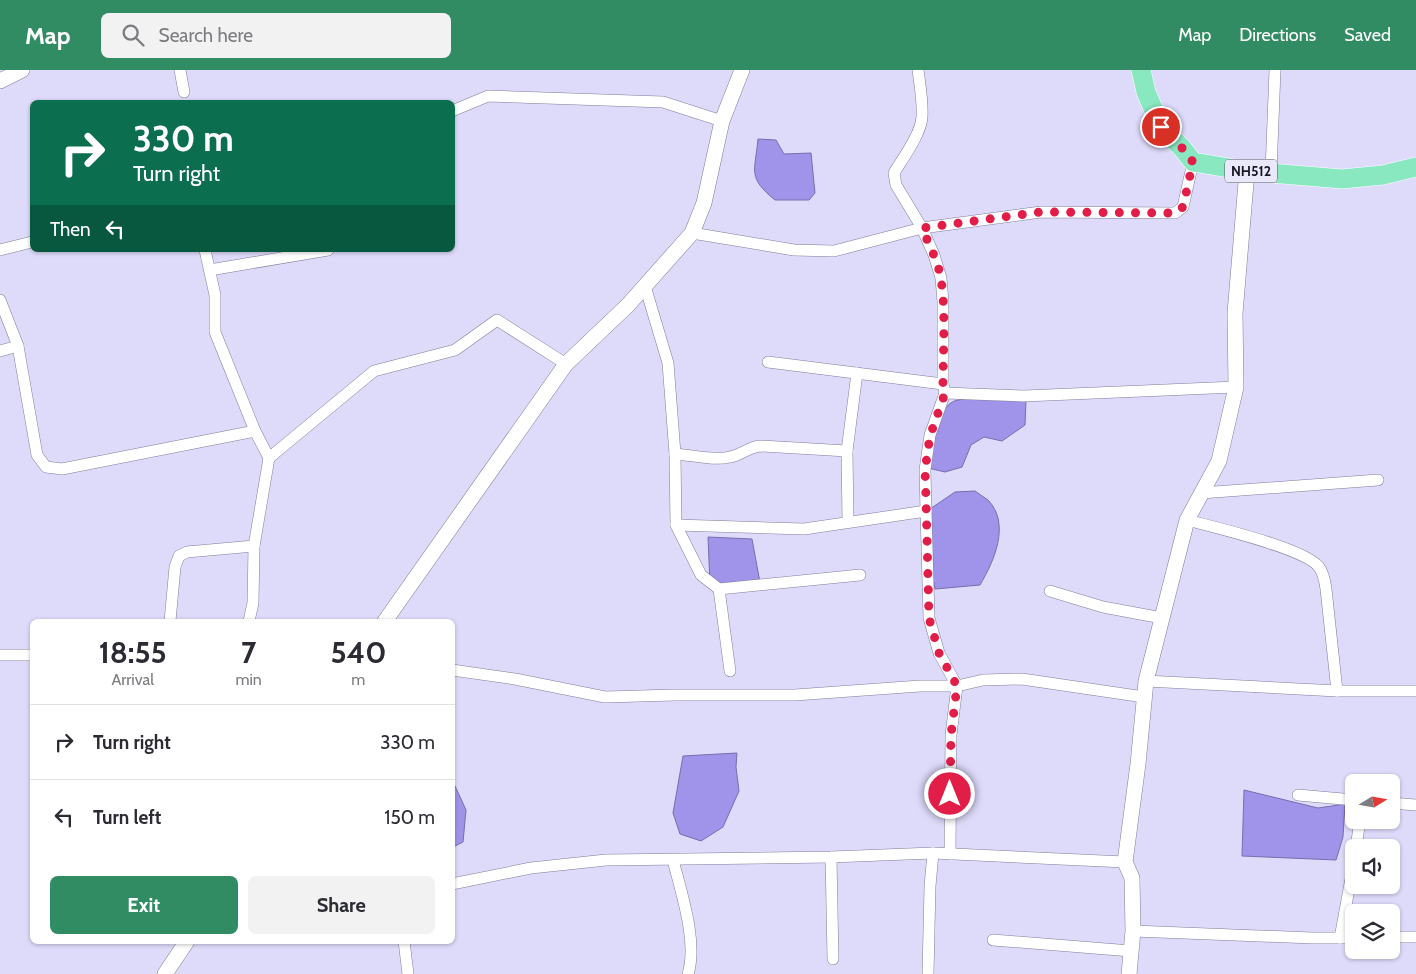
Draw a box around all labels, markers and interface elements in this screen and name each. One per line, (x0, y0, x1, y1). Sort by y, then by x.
search box (101, 13, 451, 58)
text: Map (25, 21, 71, 50)
icon: search (119, 21, 147, 49)
text: Search here (159, 24, 253, 47)
text: Map (1178, 24, 1211, 46)
text: Directions (1239, 24, 1316, 46)
text: Saved (1344, 24, 1391, 46)
pin (1140, 106, 1182, 148)
icon: arrive (1147, 113, 1175, 141)
text: 330 m (133, 117, 234, 160)
icon: right (50, 120, 115, 185)
text: Turn right (133, 160, 220, 187)
road number: NH512 (1225, 160, 1277, 182)
icon: left (101, 215, 129, 243)
text: Then (50, 218, 91, 241)
text: 18:55 (99, 634, 167, 671)
text: 7 (241, 634, 256, 671)
text: 540 (330, 634, 386, 671)
text: Arrival (111, 670, 154, 689)
text: min (235, 670, 262, 689)
text: m (351, 670, 365, 689)
icon: right (50, 728, 78, 756)
text: Turn right (93, 731, 171, 754)
text: 330 m (380, 731, 435, 754)
position arrow (923, 767, 975, 819)
north arrow (1345, 774, 1400, 829)
map controls (1345, 774, 1400, 959)
icon: left (50, 803, 78, 831)
text: Turn left (93, 806, 161, 829)
text: 150 m (384, 806, 435, 829)
button: sound (1345, 839, 1400, 894)
button: Exit (50, 876, 238, 934)
button: Share (248, 876, 435, 934)
button: layers (1345, 904, 1400, 959)

